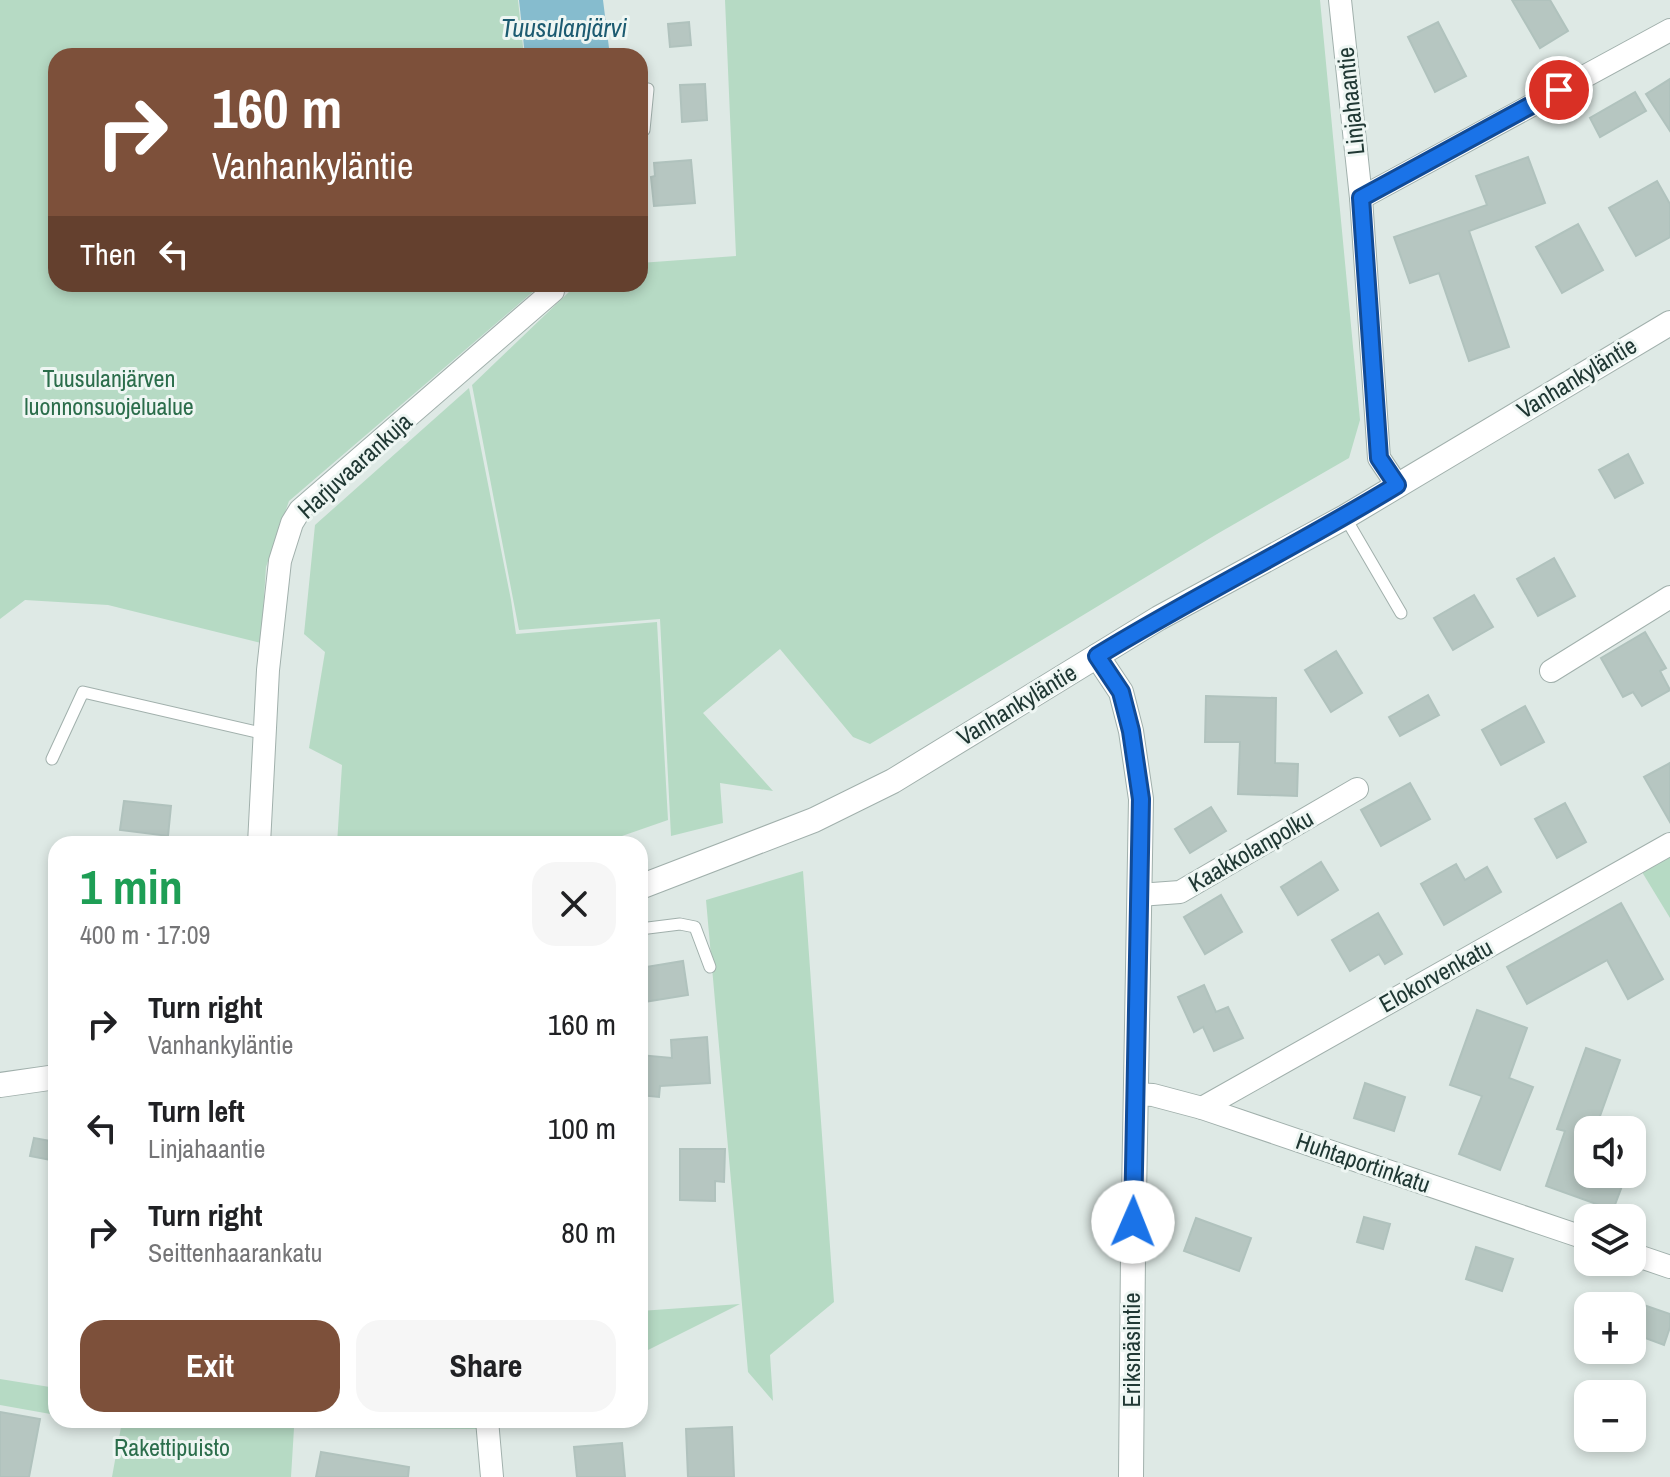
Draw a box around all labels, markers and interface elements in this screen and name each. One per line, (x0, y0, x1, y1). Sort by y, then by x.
water label: Tuusulanjärvi (501, 10, 627, 45)
street label: Linjahaantie (1328, 46, 1372, 157)
pin (1525, 56, 1593, 124)
icon: arrive (1537, 68, 1581, 112)
text: 160 m (212, 70, 342, 145)
icon: right (80, 80, 184, 184)
text: Vanhankyläntie (212, 142, 413, 190)
icon: left (152, 232, 196, 276)
text: Then (80, 234, 136, 274)
street label: Vanhankyläntie (1511, 329, 1642, 425)
park label: Tuusulanjärven luonnonsuojelualue (24, 362, 194, 422)
street label: Harjuvaarankuja (290, 405, 418, 525)
street label: Vanhankyläntie (951, 656, 1082, 752)
street label: Kaakkolanpolku (1182, 802, 1319, 899)
text: 1 min (80, 854, 183, 919)
button: close (532, 862, 616, 946)
text: 400 m · 17:09 (80, 917, 210, 952)
street label: Elokorvenkatu (1373, 931, 1498, 1019)
text: Turn right (148, 987, 262, 1027)
icon: right (80, 1002, 124, 1046)
text: 160 m (548, 1004, 616, 1044)
text: Vanhankyläntie (148, 1027, 293, 1062)
text: Turn left (148, 1091, 245, 1131)
icon: left (80, 1106, 124, 1150)
text: 100 m (548, 1108, 616, 1148)
map controls (1574, 1116, 1646, 1452)
button: sound (1574, 1116, 1646, 1188)
street label: Huhtaportinkatu (1292, 1124, 1435, 1200)
text: Linjahaantie (148, 1131, 265, 1166)
position arrow (1091, 1180, 1175, 1264)
text: Turn right (148, 1195, 262, 1235)
button: layers (1574, 1204, 1646, 1276)
icon: right (80, 1210, 124, 1254)
text: 80 m (561, 1212, 616, 1252)
text: Seittenhaarankatu (148, 1235, 322, 1270)
button: + (1574, 1292, 1646, 1364)
street label: Eriksnäsintie (1115, 1293, 1147, 1407)
button: Exit (80, 1320, 340, 1412)
button: Share (356, 1320, 616, 1412)
button: − (1574, 1380, 1646, 1452)
park label: Rakettipuisto (114, 1431, 230, 1463)

